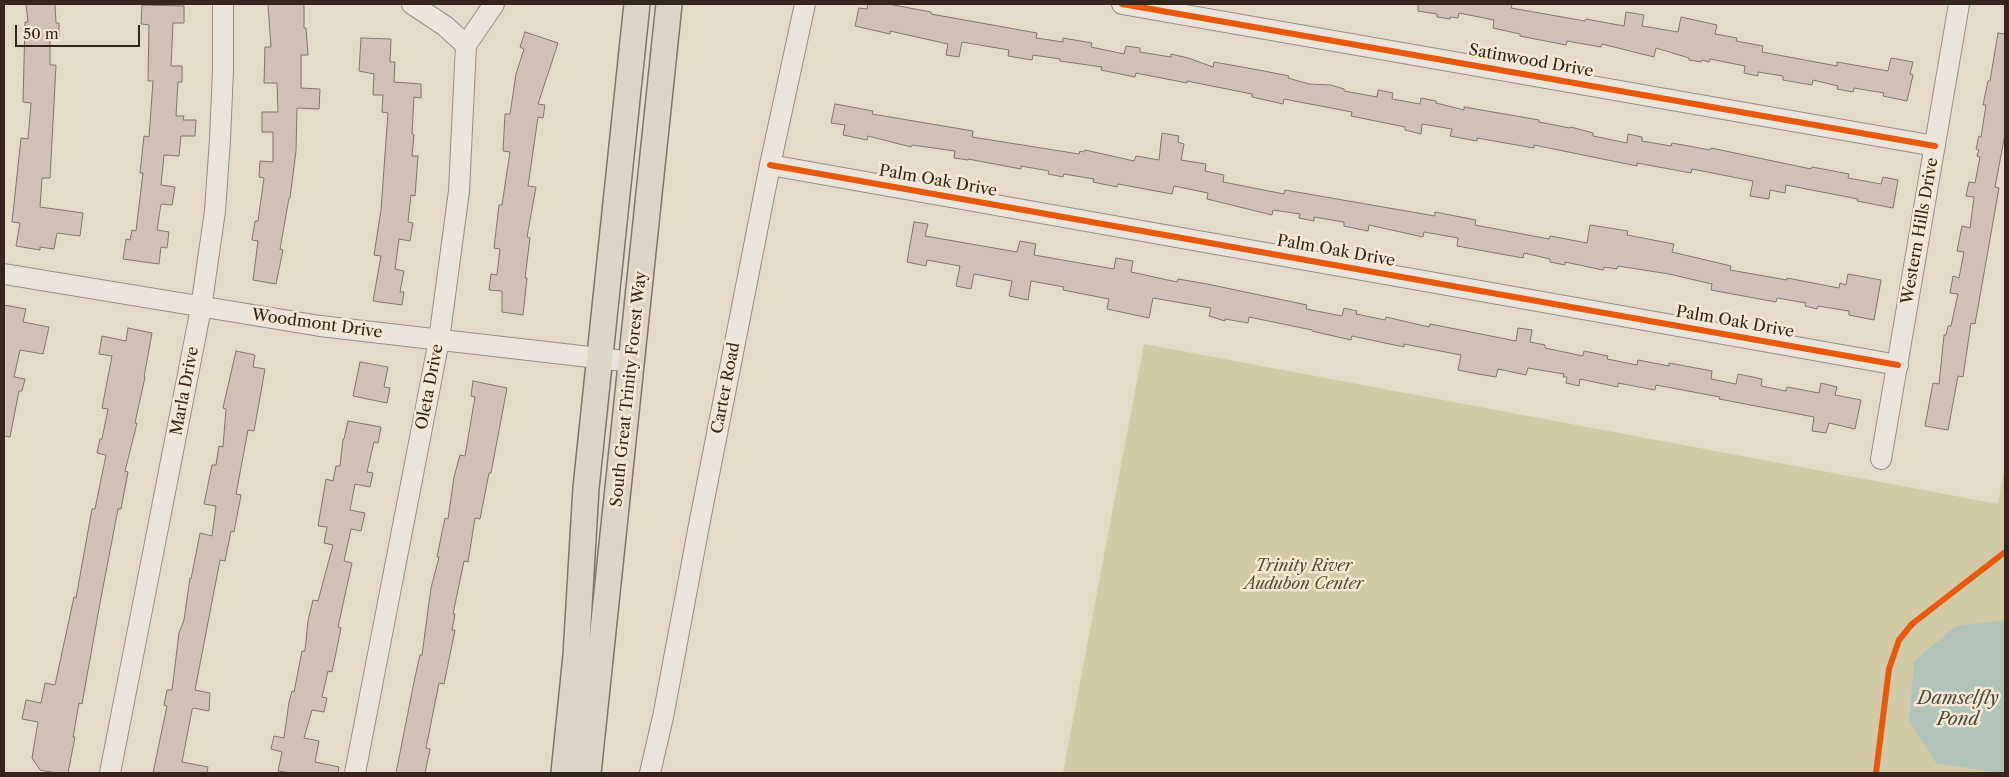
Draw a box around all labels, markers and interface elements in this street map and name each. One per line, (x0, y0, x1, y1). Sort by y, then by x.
scale bar (18, 15, 142, 47)
text: 50 m (23, 24, 59, 43)
street label: Satinwood Drive (1467, 41, 1595, 81)
street label: Western Hills Drive (1898, 156, 1942, 306)
street label: Palm Oak Drive (877, 161, 999, 201)
street label: Palm Oak Drive (1275, 231, 1397, 271)
street label: South Great Trinity Forest Way (607, 270, 651, 508)
street label: Palm Oak Drive (1674, 302, 1796, 342)
street label: Woodmont Drive (250, 305, 384, 343)
street label: Carter Road (708, 341, 744, 435)
street label: Oleta Drive (412, 343, 448, 431)
street label: Marla Drive (167, 345, 203, 437)
park label: Trinity River Audubon Center (1244, 556, 1364, 594)
water label: Damselfly Pond (1917, 688, 1999, 731)

